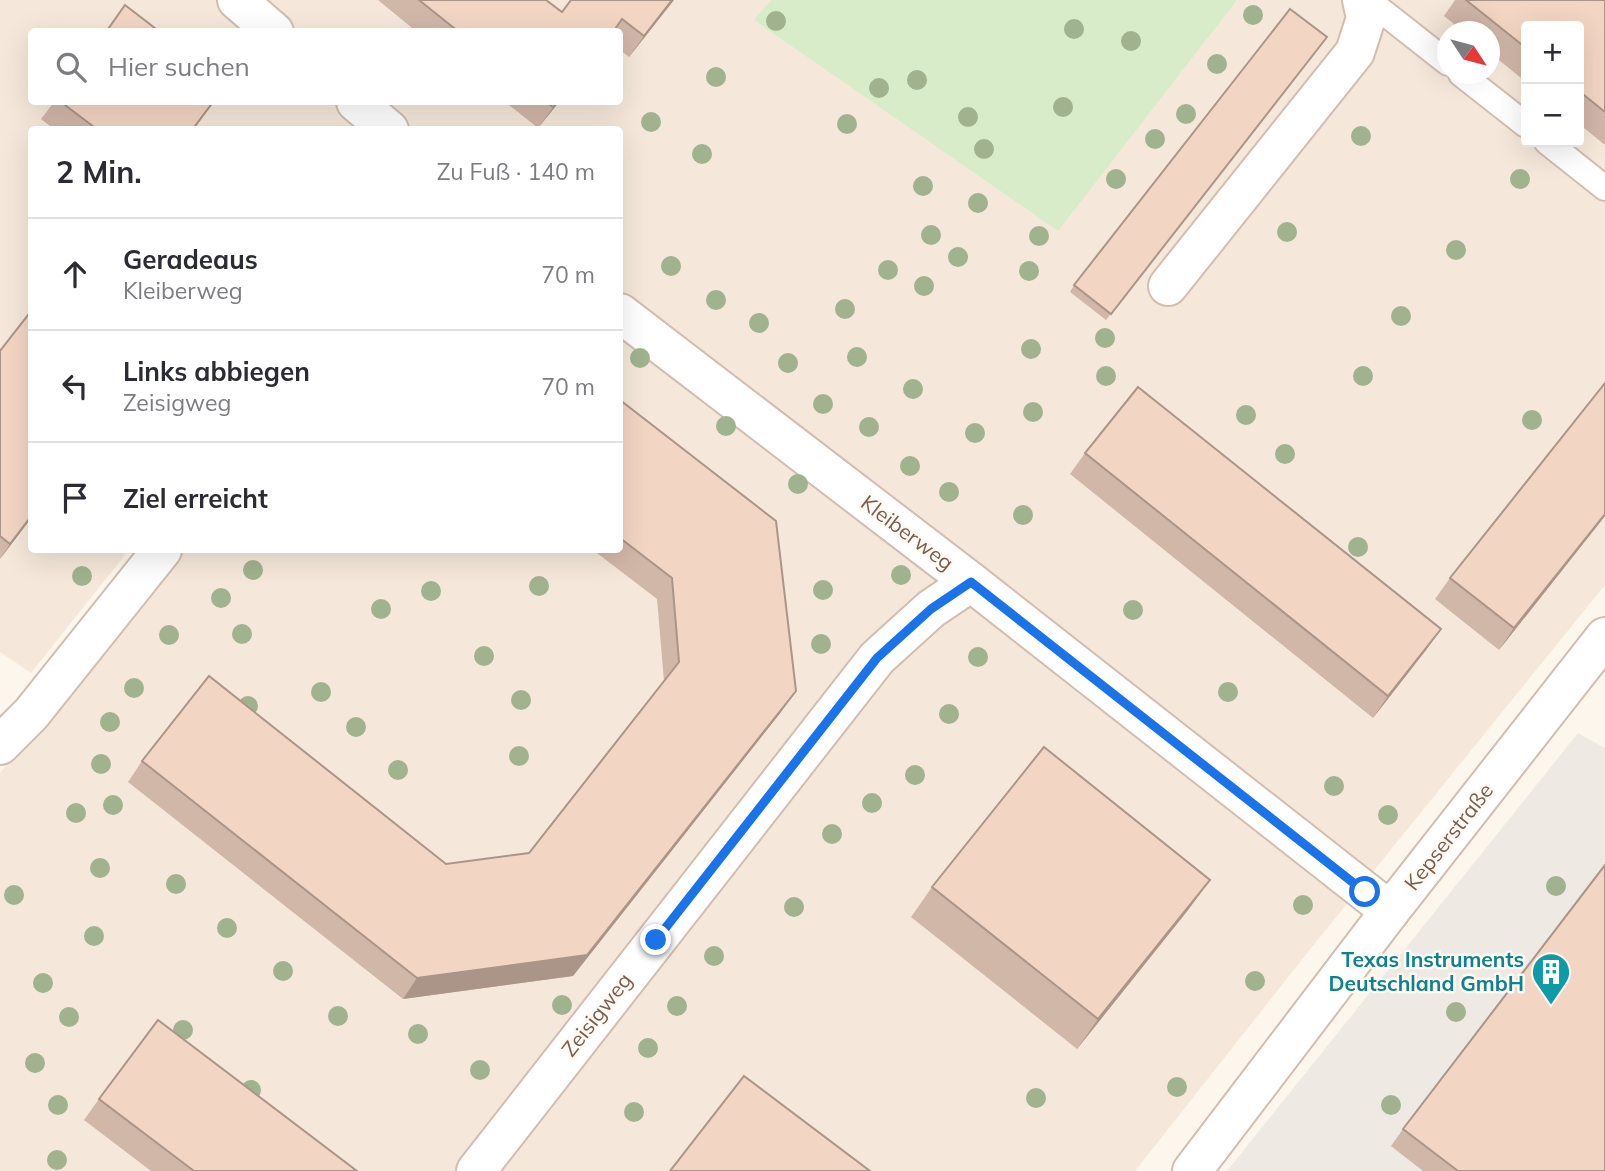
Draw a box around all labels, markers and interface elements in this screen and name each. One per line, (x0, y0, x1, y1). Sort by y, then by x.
north arrow (1437, 21, 1500, 84)
map controls (1521, 21, 1584, 147)
button: + (1521, 21, 1584, 84)
search box (28, 28, 623, 105)
icon: search (52, 48, 90, 86)
text: Hier suchen (108, 50, 250, 83)
button: − (1521, 84, 1584, 147)
text: 2 Min. (56, 153, 142, 191)
text: Zu Fuß · 140 m (437, 157, 595, 186)
text: Geradeaus (123, 243, 258, 276)
icon: ahead (56, 255, 94, 293)
text: 70 m (541, 260, 595, 289)
text: Kleiberweg (123, 276, 243, 305)
text: Links abbiegen (123, 355, 310, 388)
icon: left (56, 367, 94, 405)
text: 70 m (541, 372, 595, 401)
text: Zeisigweg (123, 388, 231, 417)
icon: arrive (56, 479, 94, 517)
text: Ziel erreicht (123, 482, 268, 515)
street label: Kleiberweg (856, 489, 959, 575)
street label: Kepserstraße (1398, 778, 1498, 895)
route start (1349, 876, 1380, 907)
route end (640, 924, 671, 955)
place label: Texas Instruments Deutschland GmbH (1329, 946, 1524, 996)
building icon: Texas Instruments Deutschland GmbH (1530, 951, 1572, 1006)
street label: Zeisigweg (556, 967, 637, 1061)

